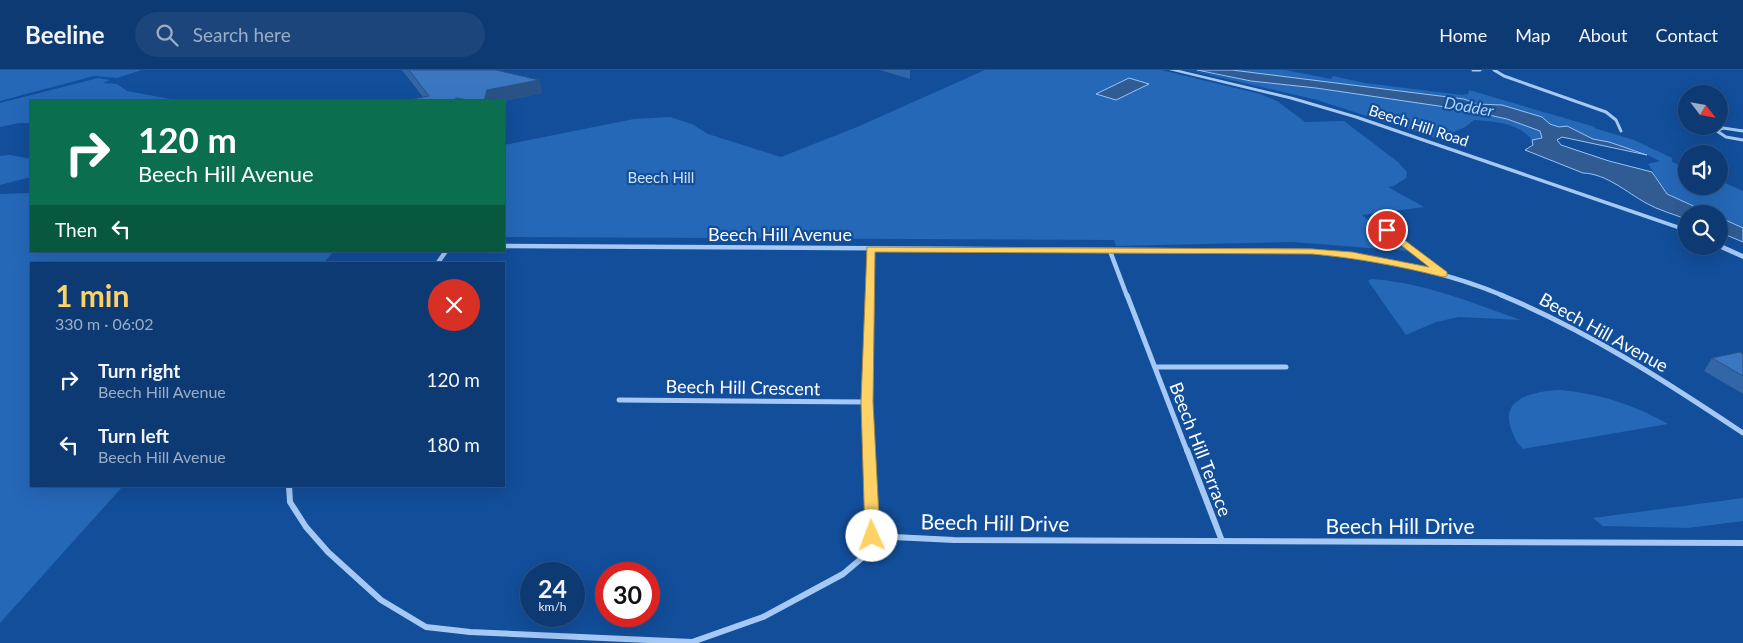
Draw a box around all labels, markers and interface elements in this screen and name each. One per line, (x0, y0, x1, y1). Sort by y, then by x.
search box (135, 12, 485, 57)
text: Beeline (25, 20, 105, 49)
icon: search (153, 21, 181, 49)
text: Search here (193, 23, 291, 46)
text: Home (1439, 24, 1487, 46)
text: Map (1515, 24, 1551, 46)
text: About (1579, 24, 1628, 46)
text: Contact (1656, 24, 1718, 46)
north arrow (1678, 85, 1728, 135)
map controls (1678, 85, 1728, 255)
water label: Dodder (1443, 92, 1496, 120)
street label: Beech Hill Road (1367, 100, 1471, 150)
text: 120 m (138, 118, 237, 160)
icon: right (55, 120, 120, 185)
button: sound (1678, 145, 1728, 195)
text: Beech Hill Avenue (138, 160, 314, 187)
park label: Beech Hill (628, 168, 694, 186)
button: search (1678, 205, 1728, 255)
pin (1366, 209, 1408, 251)
icon: left (107, 215, 135, 243)
icon: arrive (1373, 216, 1401, 244)
text: Then (55, 218, 97, 241)
street label: Beech Hill Avenue (708, 223, 852, 245)
text: 1 min (55, 277, 129, 313)
button: close (428, 279, 480, 331)
street label: Beech Hill Avenue (1536, 288, 1672, 376)
text: 330 m · 06:02 (55, 314, 154, 333)
text: Turn right (98, 359, 180, 382)
icon: right (55, 366, 83, 394)
text: 120 m (426, 368, 480, 391)
street label: Beech Hill Crescent (666, 375, 821, 399)
street label: Beech Hill Terrace (1165, 379, 1237, 519)
text: Beech Hill Avenue (98, 382, 226, 401)
text: Turn left (98, 424, 169, 447)
icon: left (55, 431, 83, 459)
text: 180 m (426, 433, 480, 456)
text: Beech Hill Avenue (98, 447, 226, 466)
street label: Beech Hill Drive (920, 508, 1070, 536)
position arrow (845, 509, 897, 561)
street label: Beech Hill Drive (1326, 513, 1474, 538)
speed limit sign: 30 (595, 562, 660, 627)
text: 24 (538, 573, 567, 603)
text: km/h (538, 599, 567, 614)

